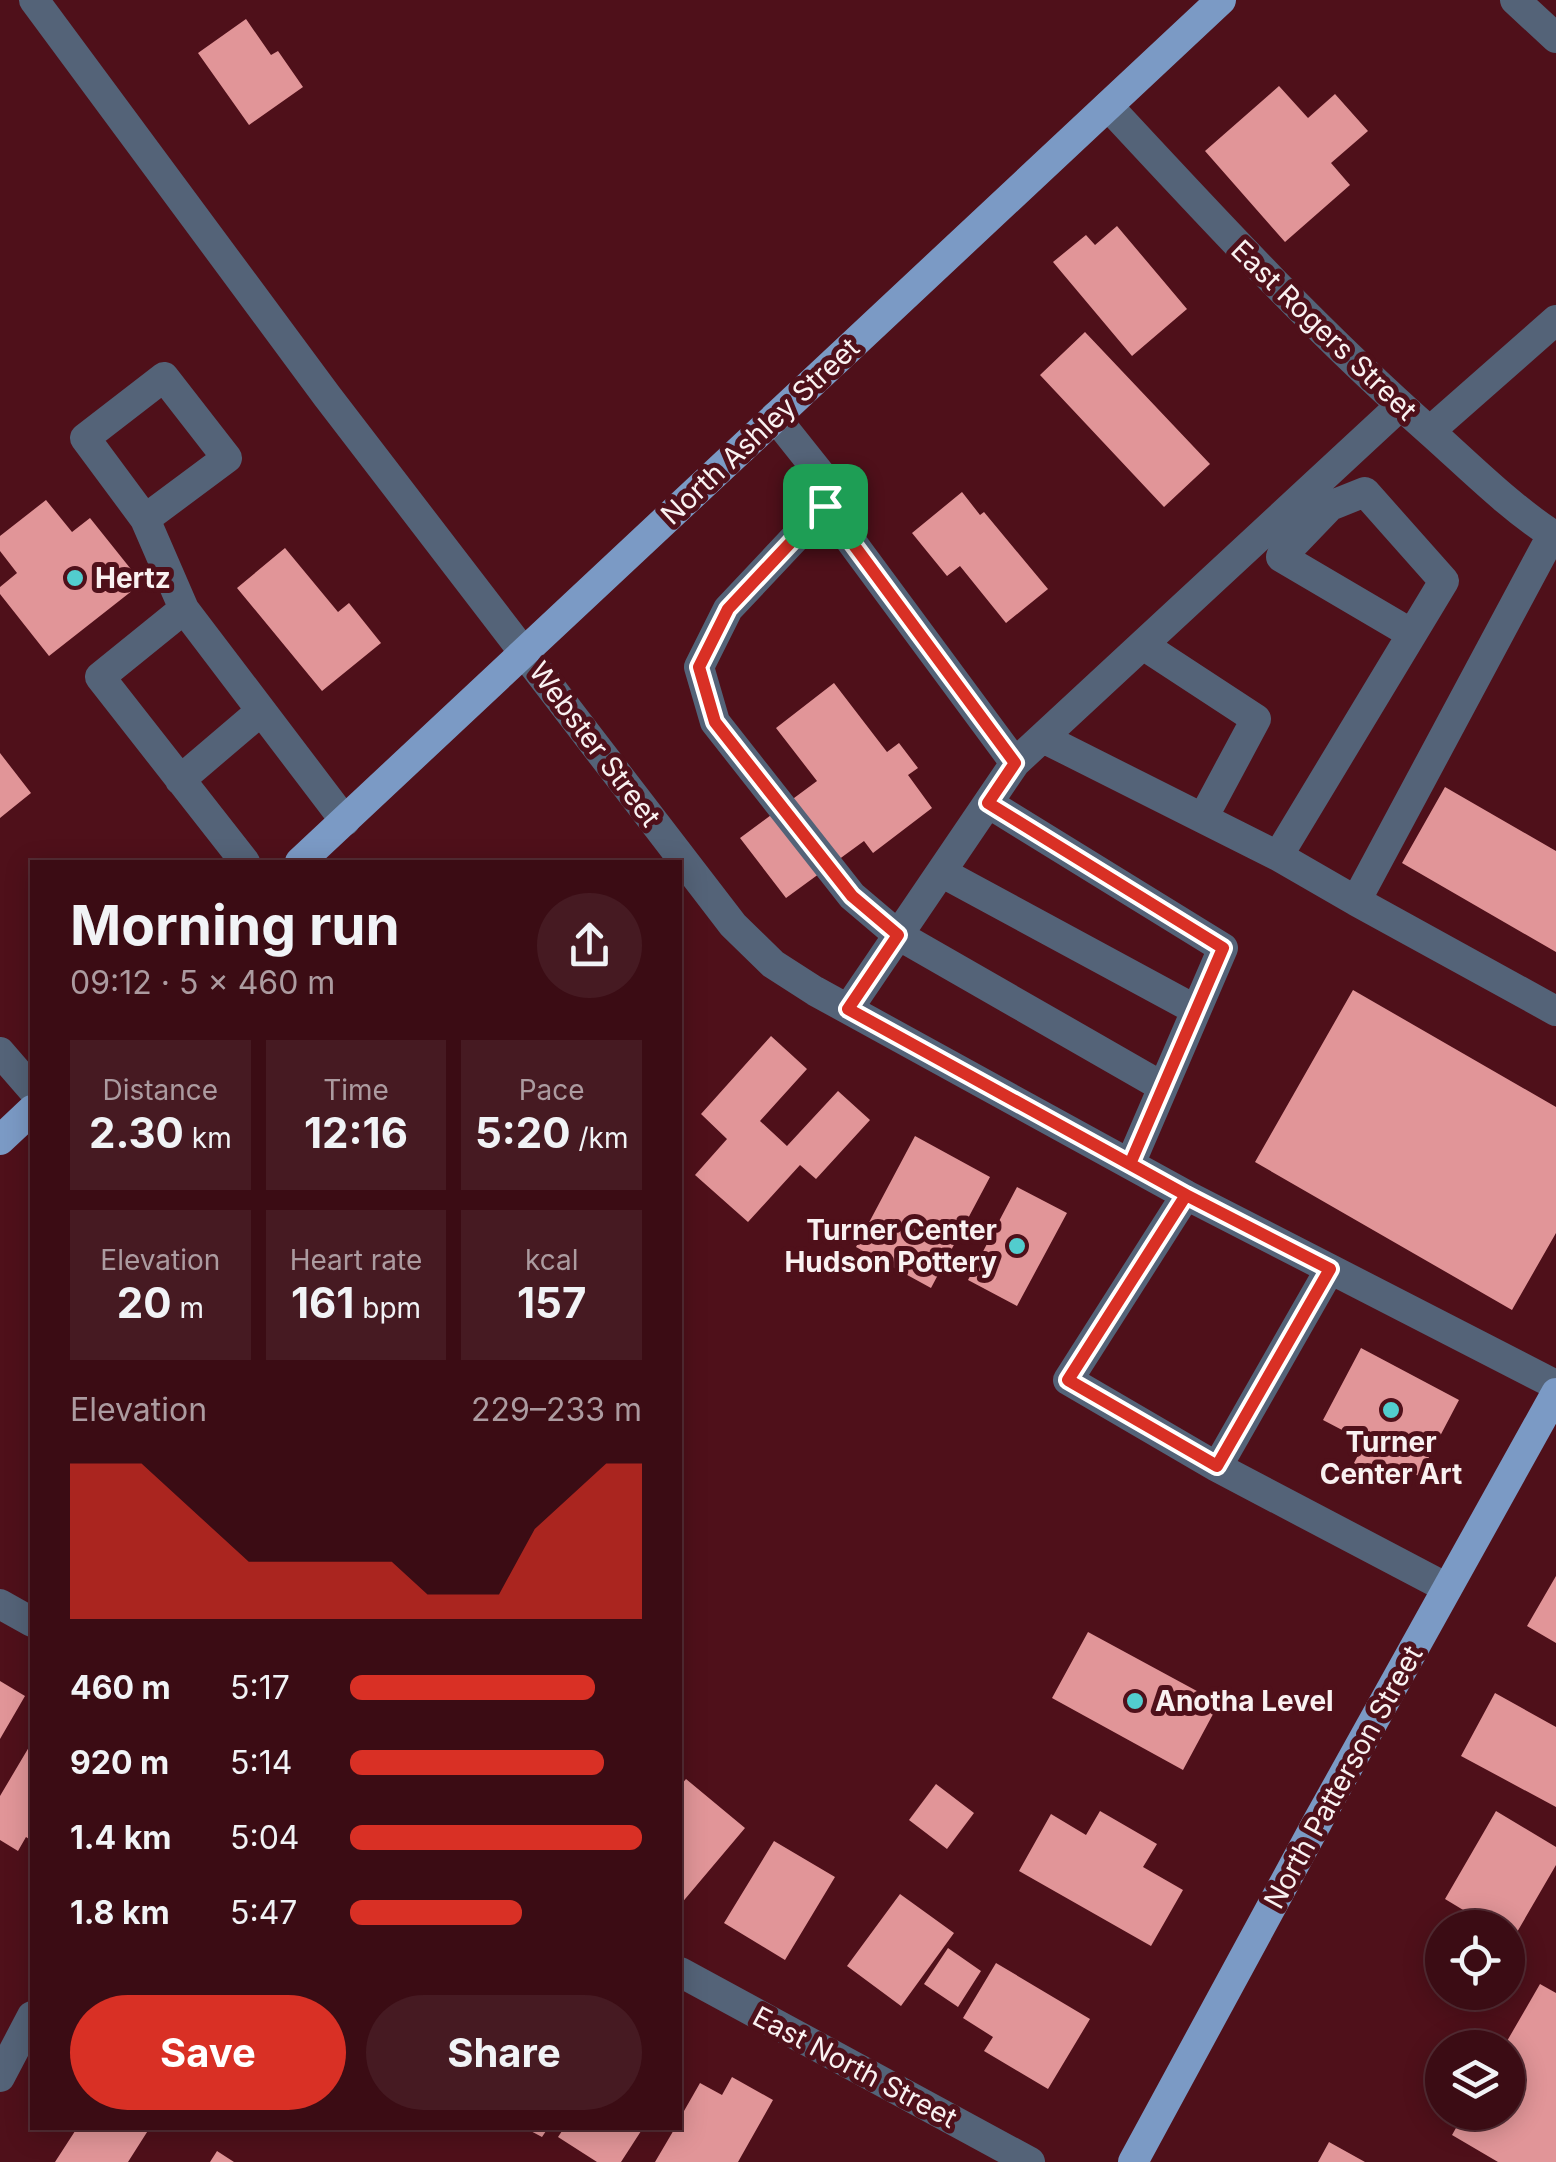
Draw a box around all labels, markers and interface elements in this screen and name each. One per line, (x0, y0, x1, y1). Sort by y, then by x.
street label: East Rogers Street (1224, 233, 1424, 427)
street label: North Ashley Street (654, 330, 866, 532)
pin (783, 464, 868, 549)
icon: arrive (798, 479, 853, 534)
place label: Hertz (95, 561, 171, 595)
marker: Hertz (64, 567, 86, 589)
street label: Webster Street (522, 655, 668, 833)
text: Morning run (70, 892, 400, 958)
button: share (537, 893, 642, 998)
text: 09:12 · 5 × 460 m (70, 963, 335, 1002)
text: Distance (103, 1073, 218, 1107)
text: Time (323, 1073, 389, 1107)
text: Pace (519, 1073, 585, 1107)
text: 2.30 (89, 1107, 184, 1158)
text: 12:16 (304, 1107, 408, 1158)
text: 5:20 (475, 1107, 571, 1158)
text: km (184, 1121, 232, 1155)
text: /km (571, 1121, 628, 1155)
place label: Turner Center Hudson Pottery (784, 1213, 997, 1279)
marker: Turner Center Hudson Pottery (1006, 1235, 1028, 1257)
text: Elevation (100, 1243, 220, 1277)
text: Heart rate (290, 1243, 422, 1277)
text: kcal (525, 1243, 578, 1277)
text: 20 (117, 1277, 172, 1328)
text: 161 (291, 1277, 354, 1328)
text: 157 (517, 1277, 586, 1328)
text: m (172, 1291, 204, 1325)
text: bpm (354, 1291, 421, 1325)
text: Elevation (70, 1390, 207, 1429)
text: 229–233 m (471, 1390, 642, 1429)
marker: Turner Center Art (1380, 1399, 1402, 1421)
place label: Turner Center Art (1320, 1425, 1462, 1491)
street label: North Patterson Street (1257, 1640, 1429, 1914)
text: 460 m (70, 1668, 171, 1707)
text: 5:17 (230, 1668, 290, 1707)
place label: Anotha Level (1155, 1684, 1334, 1718)
marker: Anotha Level (1124, 1690, 1146, 1712)
text: 920 m (70, 1743, 169, 1782)
text: 5:14 (230, 1743, 292, 1782)
text: 1.4 km (70, 1818, 171, 1857)
text: 5:04 (230, 1818, 300, 1857)
text: 1.8 km (70, 1893, 170, 1932)
text: 5:47 (230, 1893, 297, 1932)
map controls (1425, 1910, 1525, 2130)
button: locate (1425, 1910, 1525, 2010)
button: Save (70, 1995, 346, 2110)
button: Share (366, 1995, 642, 2110)
street label: East North Street (747, 1999, 963, 2135)
button: layers (1425, 2030, 1525, 2130)

